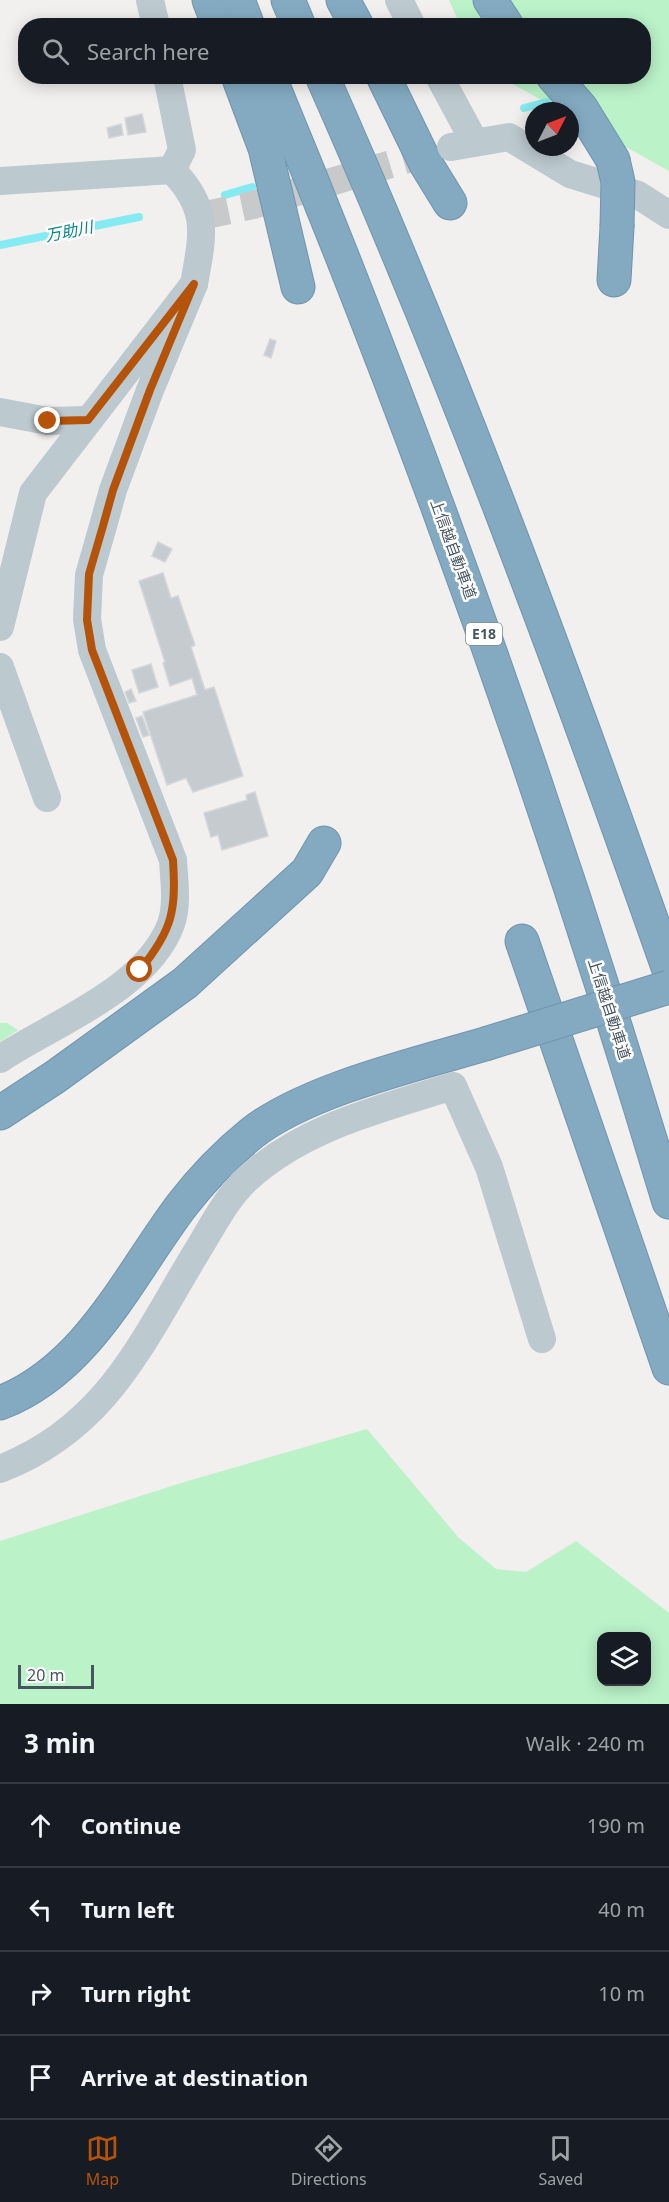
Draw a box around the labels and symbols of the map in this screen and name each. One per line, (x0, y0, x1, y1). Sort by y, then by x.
north arrow (525, 102, 579, 156)
water label: 万助川 (43, 215, 97, 246)
route end (34, 407, 60, 433)
street label: 上信越自動車道 (427, 496, 481, 601)
road number: E18 (466, 623, 502, 645)
route start (126, 956, 152, 982)
street label: 上信越自動車道 (584, 956, 636, 1062)
scale bar (18, 1662, 94, 1690)

